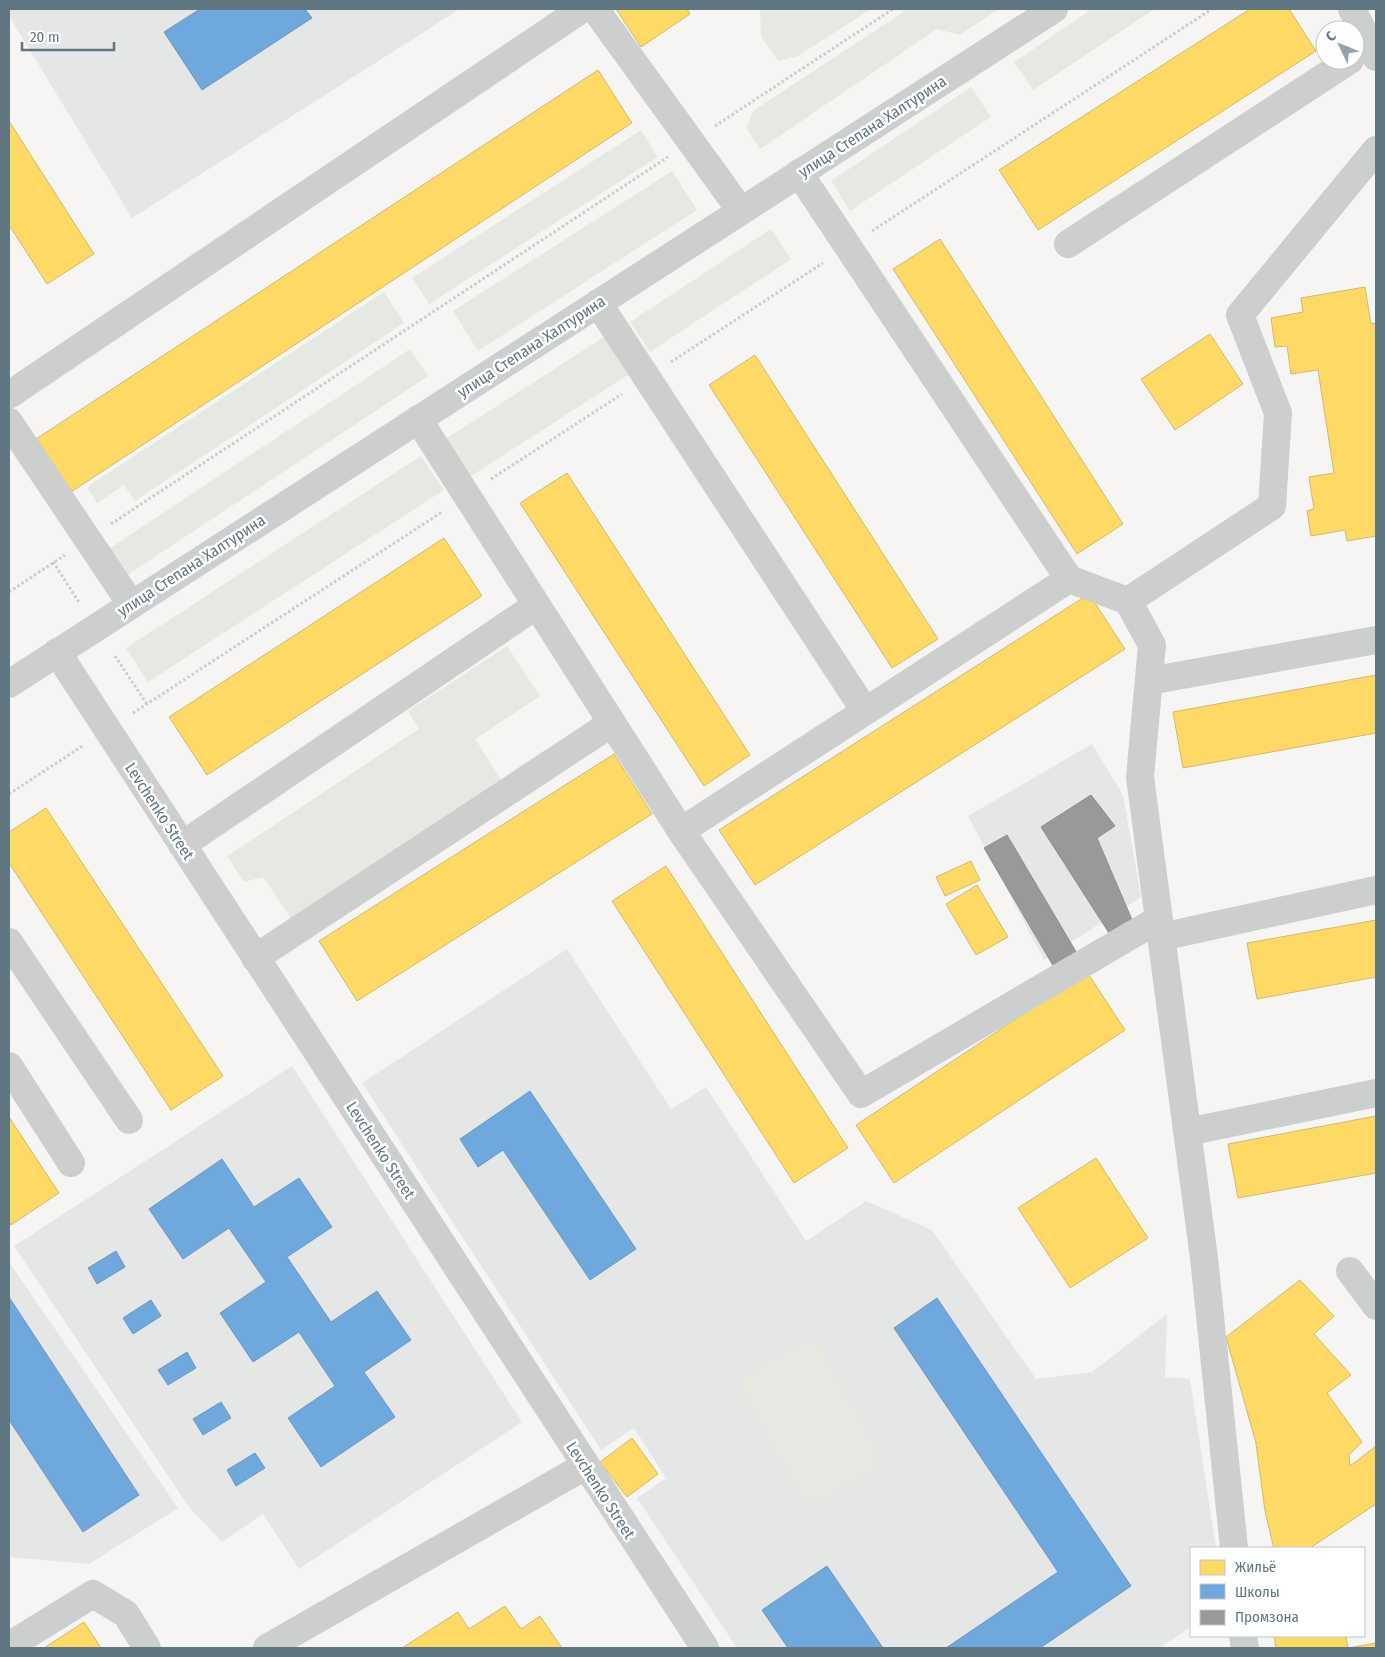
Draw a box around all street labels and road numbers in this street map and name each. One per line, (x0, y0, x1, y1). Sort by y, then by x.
street label: улица Степана Халтурина (795, 71, 950, 181)
street label: улица Степана Халтурина (454, 291, 609, 401)
street label: улица Степана Халтурина (114, 510, 269, 620)
street label: Levchenko Street (121, 759, 198, 864)
street label: Levchenko Street (342, 1098, 419, 1203)
street label: Levchenko Street (562, 1438, 639, 1543)

